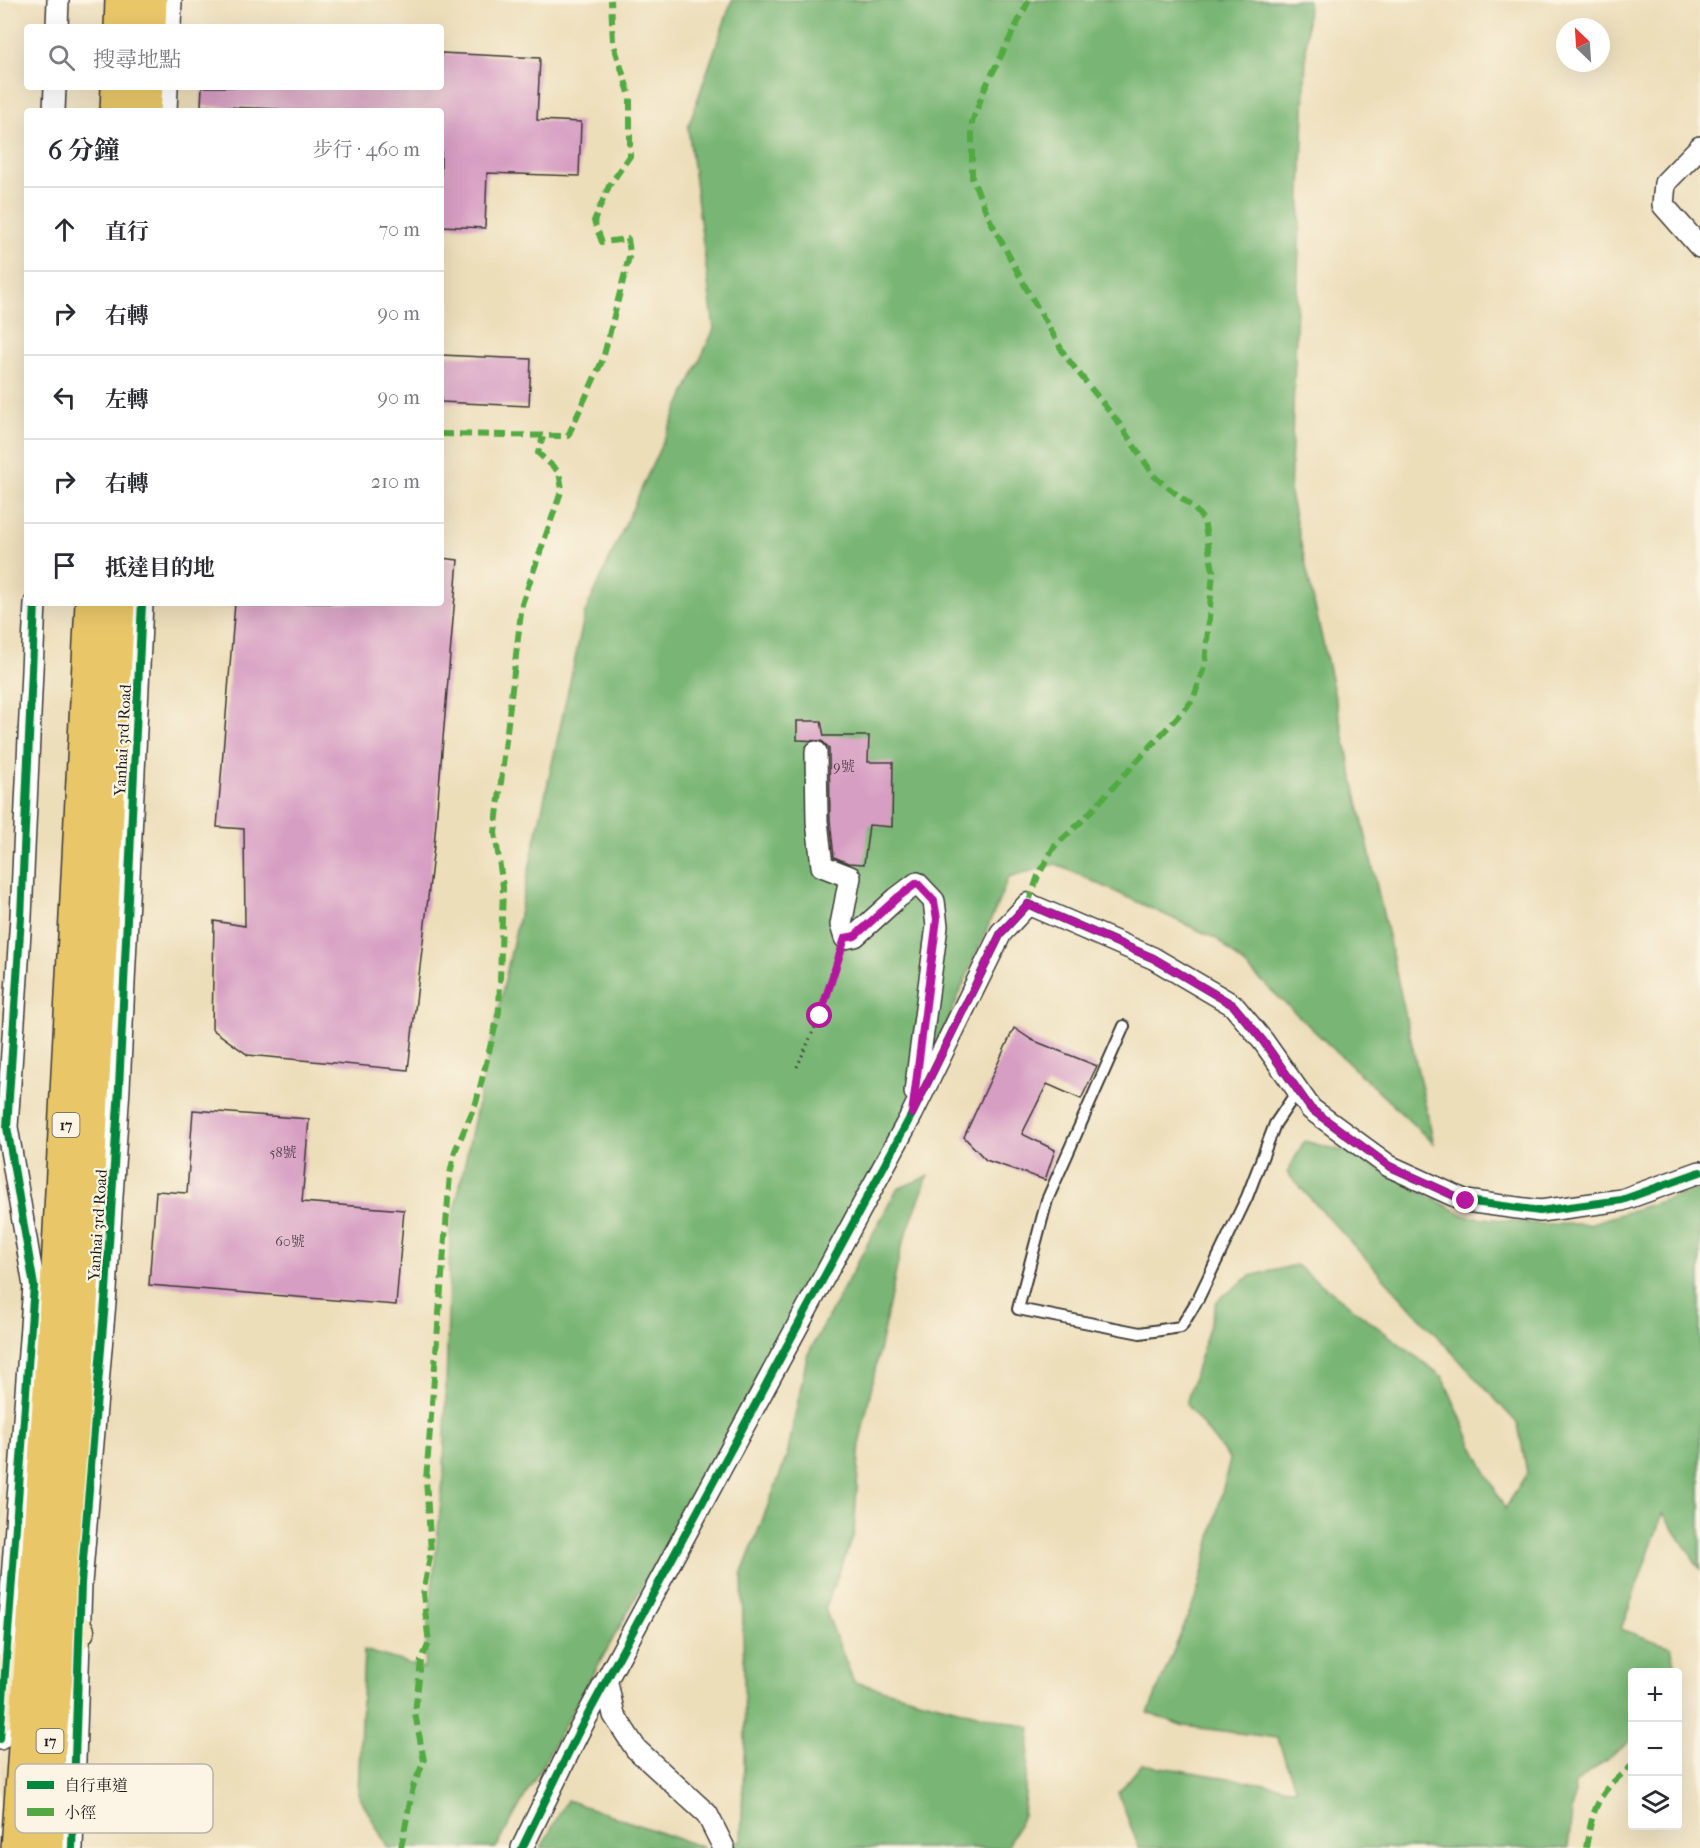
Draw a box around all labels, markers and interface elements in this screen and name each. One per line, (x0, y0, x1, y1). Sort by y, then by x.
north arrow (1556, 18, 1610, 72)
search box (24, 24, 444, 90)
icon: search (45, 41, 78, 74)
text: 搜尋地點 (93, 47, 181, 73)
text: 6 分鐘 (48, 135, 120, 166)
text: 步行 · 460 m (313, 138, 420, 161)
icon: ahead (48, 213, 81, 246)
text: 70 m (378, 218, 420, 241)
text: 直行 (105, 219, 149, 245)
icon: right (48, 297, 81, 330)
text: 90 m (378, 302, 420, 325)
text: 右轉 (105, 303, 149, 329)
icon: left (48, 381, 81, 414)
text: 90 m (378, 386, 420, 409)
text: 左轉 (105, 387, 149, 413)
icon: right (48, 465, 81, 498)
text: 210 m (371, 470, 420, 493)
text: 右轉 (105, 471, 149, 497)
icon: arrive (48, 549, 81, 582)
text: 抵達目的地 (105, 555, 215, 581)
street label: Yanhai 3rd Road (110, 683, 135, 797)
house number: 9號 (833, 758, 855, 775)
route start (806, 1002, 832, 1028)
road number: 17 (52, 1113, 80, 1137)
house number: 58號 (269, 1144, 297, 1161)
street label: Yanhai 3rd Road (84, 1168, 111, 1282)
route end (1452, 1187, 1478, 1213)
house number: 60號 (275, 1233, 305, 1250)
map controls (1628, 1668, 1682, 1830)
button: + (1628, 1668, 1682, 1722)
button: − (1628, 1722, 1682, 1776)
road number: 17 (36, 1729, 64, 1753)
legend (15, 1764, 213, 1833)
text: 自行車道 (64, 1776, 128, 1795)
button: layers (1628, 1776, 1682, 1830)
text: 小徑 (64, 1803, 96, 1822)

